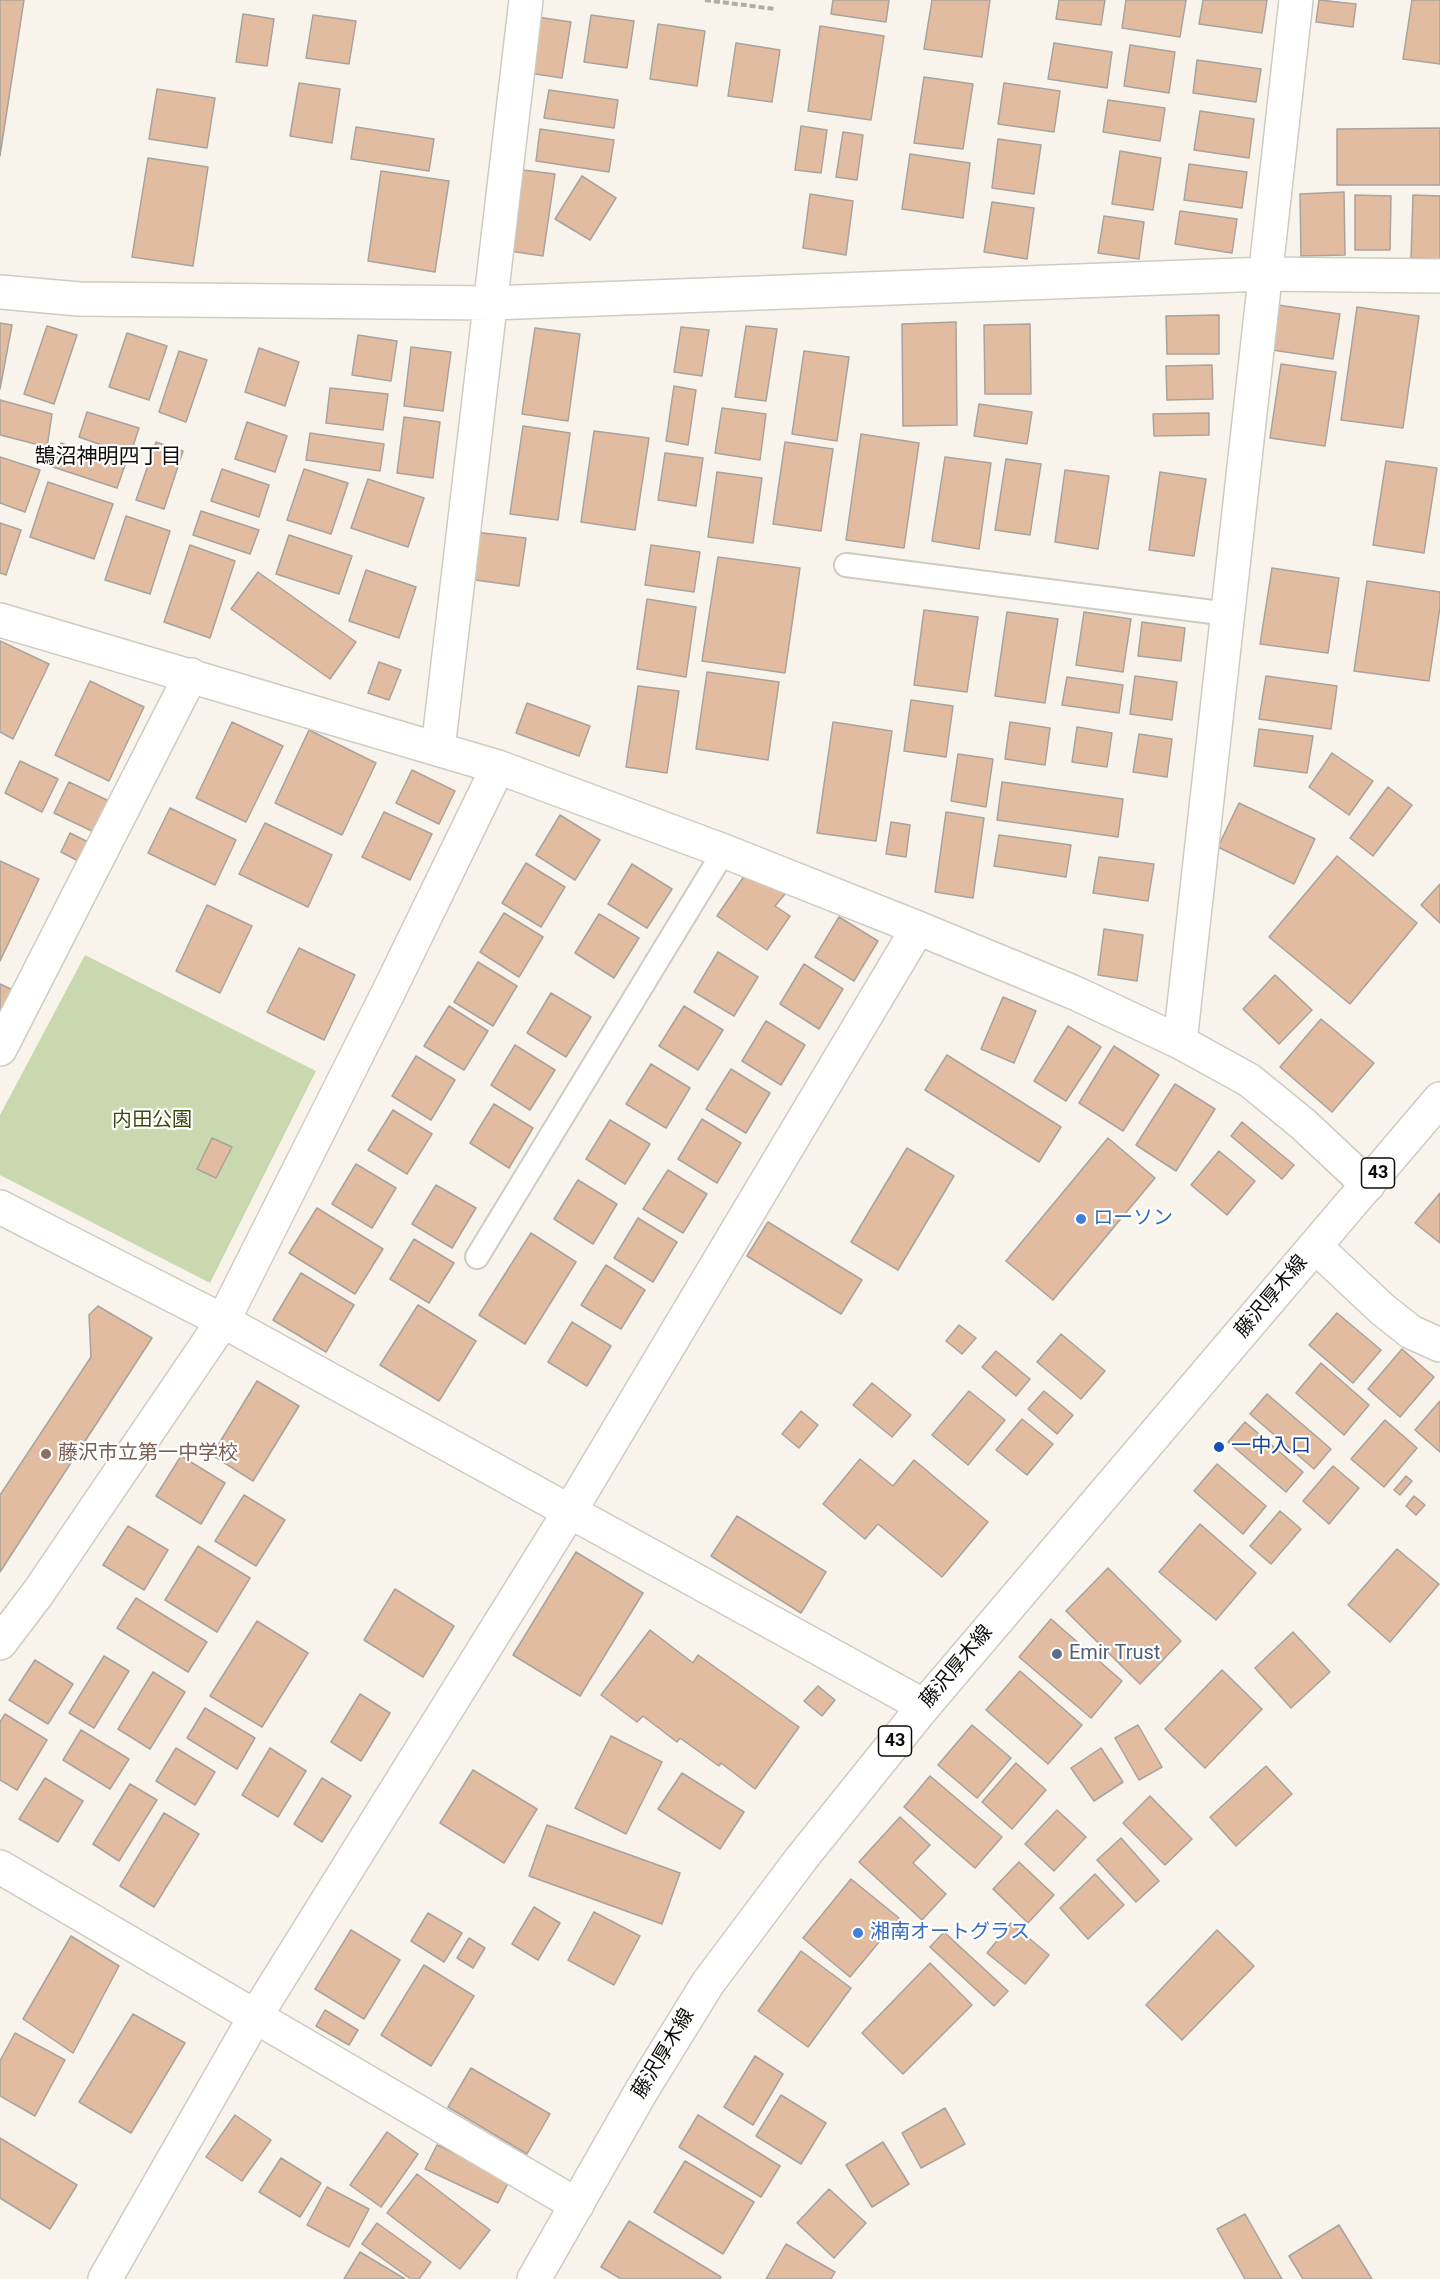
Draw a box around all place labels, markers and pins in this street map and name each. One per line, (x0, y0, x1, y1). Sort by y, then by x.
place label: ローソン (1093, 1207, 1173, 1231)
marker: ローソン (1074, 1212, 1088, 1226)
place label: 一中入口 (1231, 1435, 1311, 1459)
marker: 一中入口 (1212, 1440, 1226, 1454)
place label: 藤沢市立第一中学校 (58, 1442, 238, 1466)
marker: 藤沢市立第一中学校 (39, 1447, 53, 1461)
place label: Emir Trust (1069, 1642, 1160, 1666)
marker: Emir Trust (1050, 1647, 1064, 1661)
place label: 湘南オートグラス (870, 1921, 1030, 1945)
marker: 湘南オートグラス (851, 1926, 865, 1940)

